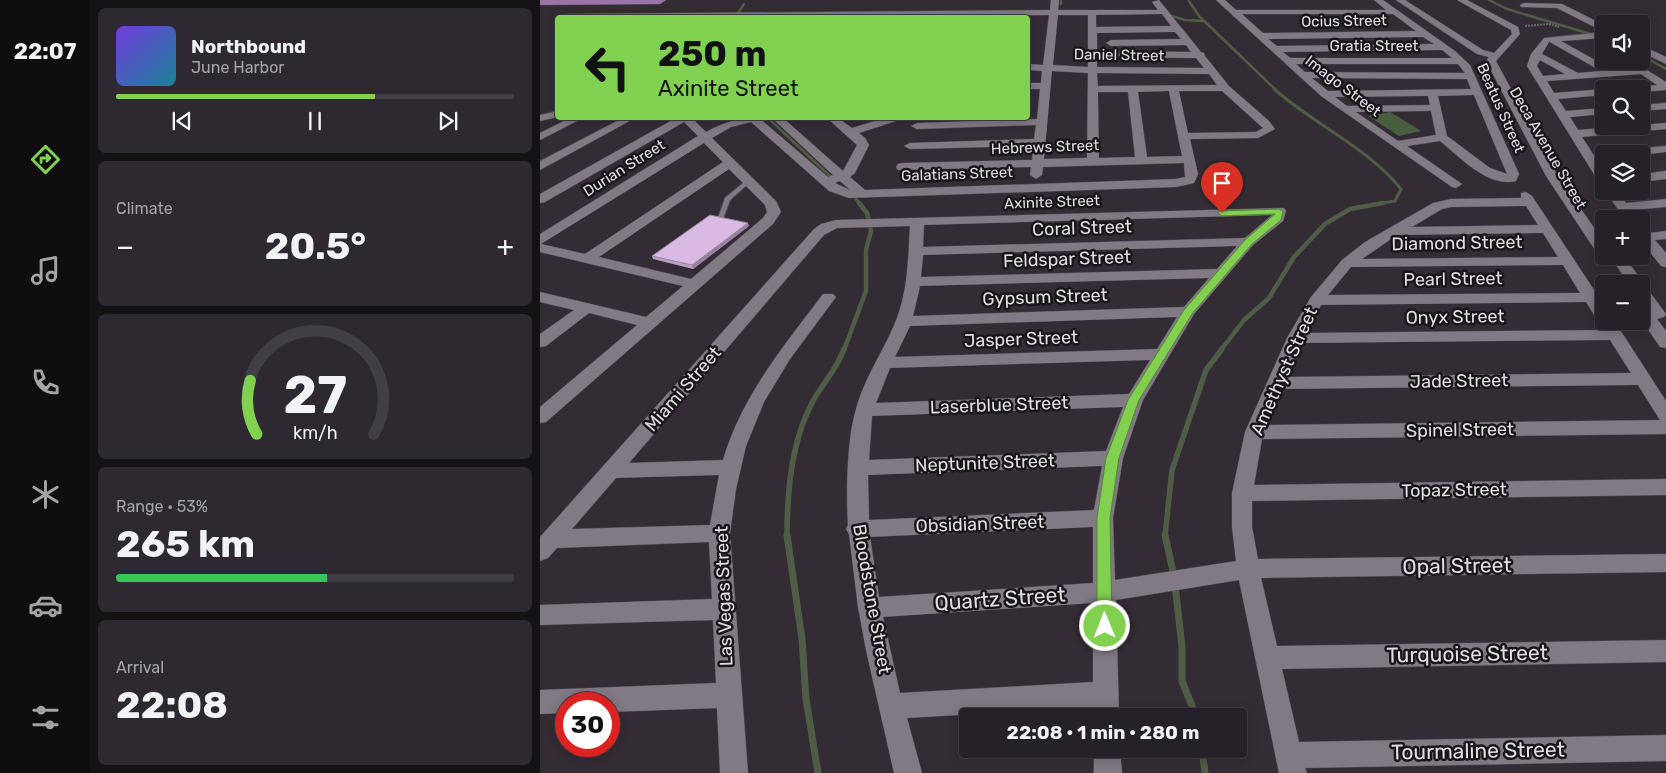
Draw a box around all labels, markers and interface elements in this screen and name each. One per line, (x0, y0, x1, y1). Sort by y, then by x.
street label: Ocius Street (1301, 11, 1387, 31)
map controls (1595, 15, 1650, 330)
button: sound (1595, 15, 1650, 70)
text: 250 m (658, 33, 767, 75)
text: Northbound (191, 35, 306, 58)
icon: left (575, 35, 640, 100)
street label: Gratia Street (1330, 37, 1419, 55)
text: 22:07 (14, 38, 76, 65)
street label: Daniel Street (1074, 45, 1164, 65)
street label: Imago Street (1302, 52, 1385, 120)
text: June Harbor (191, 58, 284, 77)
street label: Beatus Street (1473, 60, 1529, 156)
text: Axinite Street (658, 75, 799, 102)
button: search (1595, 80, 1650, 135)
street label: Deca Avenue Street (1506, 84, 1590, 212)
icon: previous (168, 107, 196, 135)
icon: pause (301, 107, 329, 135)
icon: next (434, 107, 462, 135)
street label: Durian Street (580, 136, 668, 200)
street label: Hebrews Street (991, 136, 1100, 158)
icon: directions (28, 142, 63, 177)
button: layers (1595, 145, 1650, 200)
pin (1201, 162, 1243, 213)
street label: Galatians Street (901, 163, 1013, 185)
icon: arrive (1208, 169, 1236, 197)
street label: Axinite Street (1004, 191, 1100, 213)
text: Climate (116, 199, 173, 218)
button: + (1595, 210, 1650, 265)
street label: Coral Street (1032, 215, 1132, 241)
text: 20.5° (265, 223, 366, 269)
text: − (116, 230, 134, 263)
text: + (497, 230, 514, 263)
street label: Diamond Street (1391, 231, 1523, 255)
street label: Feldspar Street (1003, 246, 1131, 272)
icon: music (28, 253, 63, 288)
street label: Pearl Street (1403, 267, 1503, 291)
button: − (1595, 275, 1650, 330)
street label: Gypsum Street (982, 284, 1108, 310)
street label: Amethyst Street (1246, 303, 1322, 439)
street label: Onyx Street (1405, 305, 1505, 329)
street label: Jasper Street (964, 326, 1078, 352)
street label: Miami Street (640, 342, 726, 436)
text: 27 (283, 364, 347, 426)
icon: phone (28, 365, 63, 400)
street label: Jade Street (1410, 369, 1508, 393)
street label: Laserblue Street (929, 392, 1069, 418)
street label: Spinel Street (1406, 418, 1514, 442)
text: km/h (293, 422, 337, 443)
street label: Neptunite Street (915, 450, 1055, 476)
icon: climate (28, 477, 63, 512)
street label: Topaz Street (1401, 478, 1507, 502)
text: Range · 53% (116, 497, 208, 516)
street label: Obsidian Street (915, 511, 1045, 537)
text: 265 km (116, 521, 255, 567)
street label: Bloodstone Street (848, 522, 896, 676)
street label: Las Vegas Street (711, 525, 737, 667)
street label: Opal Street (1402, 552, 1512, 579)
street label: Quartz Street (934, 581, 1066, 616)
icon: car (28, 588, 63, 623)
position arrow (1078, 599, 1130, 651)
street label: Turquoise Street (1386, 640, 1548, 667)
text: Arrival (116, 658, 164, 677)
text: 22:08 (116, 682, 228, 728)
speed limit sign: 30 (555, 692, 620, 757)
icon: filters (28, 700, 63, 735)
text: 22:08 · 1 min · 280 m (1007, 721, 1199, 744)
street label: Tourmaline Street (1391, 736, 1565, 765)

